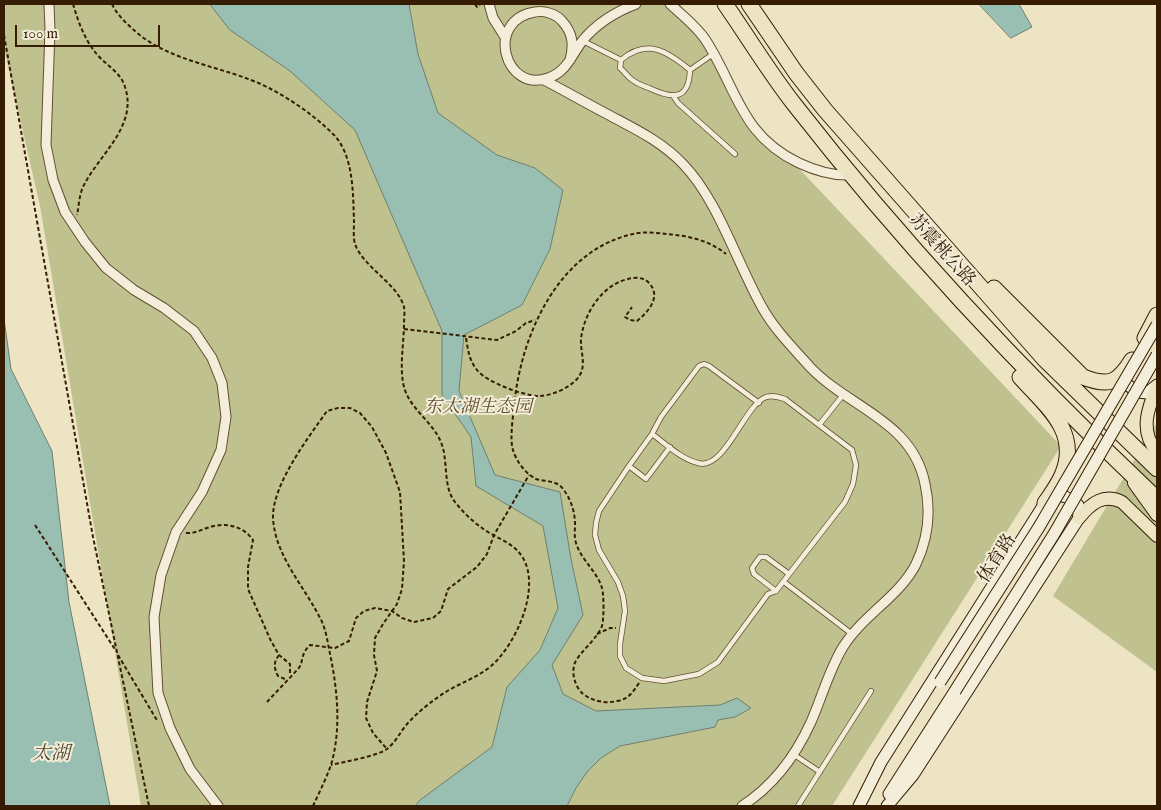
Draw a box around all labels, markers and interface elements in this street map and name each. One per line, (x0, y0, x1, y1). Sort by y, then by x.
scale bar (18, 15, 162, 47)
text: 100 m (23, 24, 58, 43)
street label: 苏震桃公路 (903, 210, 979, 292)
park label: 东太湖生态园 (424, 397, 532, 419)
street label: 体育路 (974, 530, 1022, 588)
water label: 太湖 (32, 744, 70, 766)

